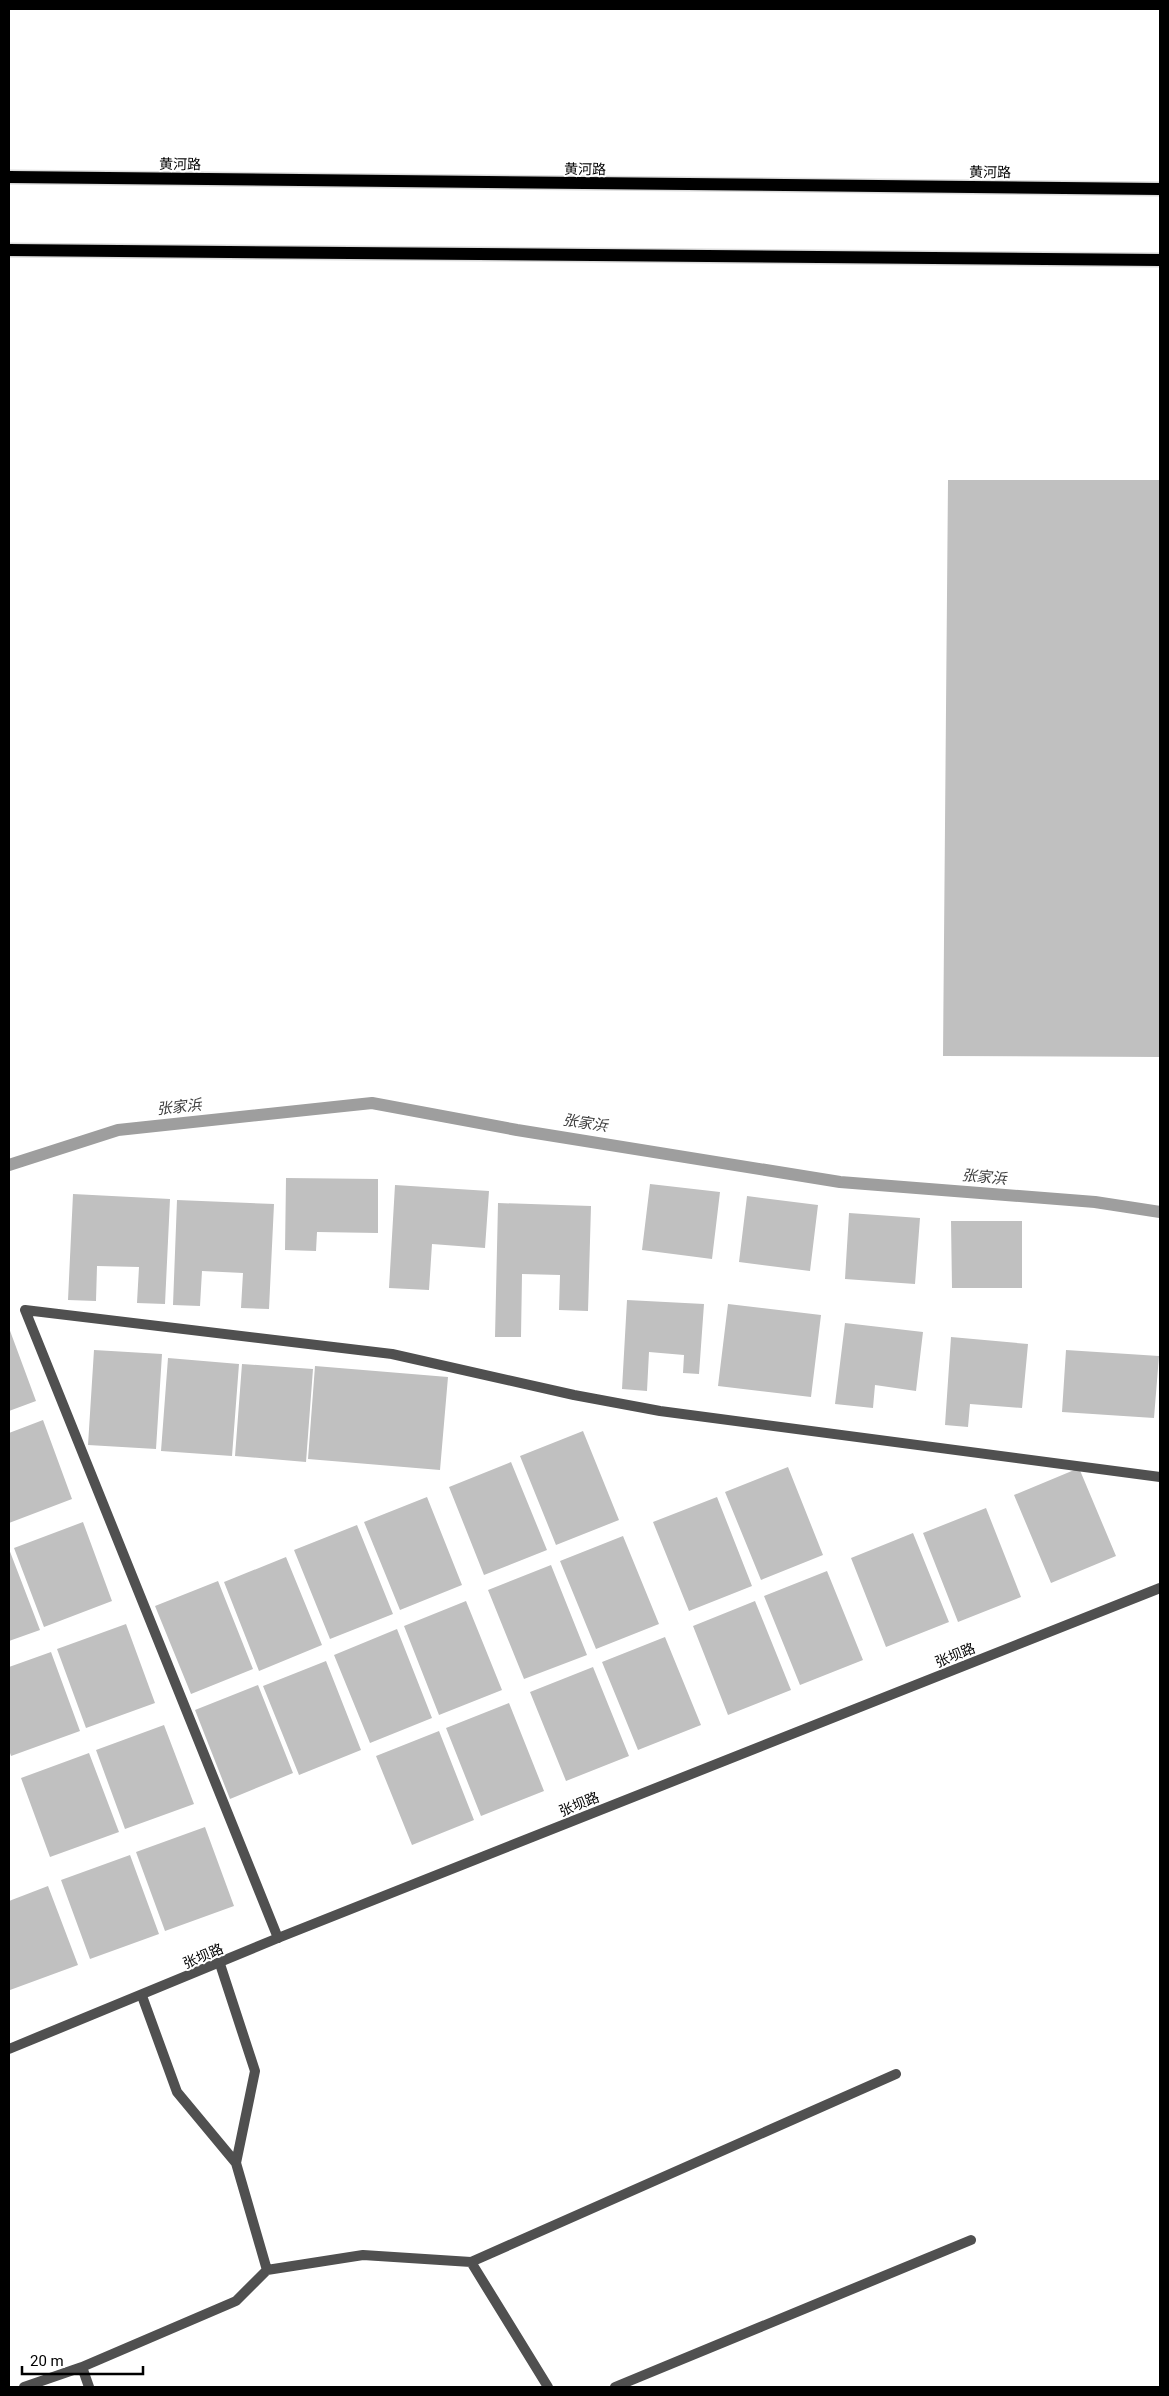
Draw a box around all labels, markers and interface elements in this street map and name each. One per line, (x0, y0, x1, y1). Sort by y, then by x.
street label: 黄河路 (159, 156, 201, 172)
street label: 黄河路 (564, 161, 606, 177)
street label: 黄河路 (969, 164, 1011, 180)
water label: 张家浜 (156, 1095, 204, 1118)
water label: 张家浜 (561, 1111, 611, 1136)
water label: 张家浜 (961, 1166, 1009, 1188)
street label: 张坝路 (933, 1640, 977, 1670)
street label: 张坝路 (557, 1789, 601, 1819)
street label: 张坝路 (181, 1940, 225, 1972)
scale bar (22, 2344, 144, 2376)
text: 20 m (30, 2352, 64, 2370)

